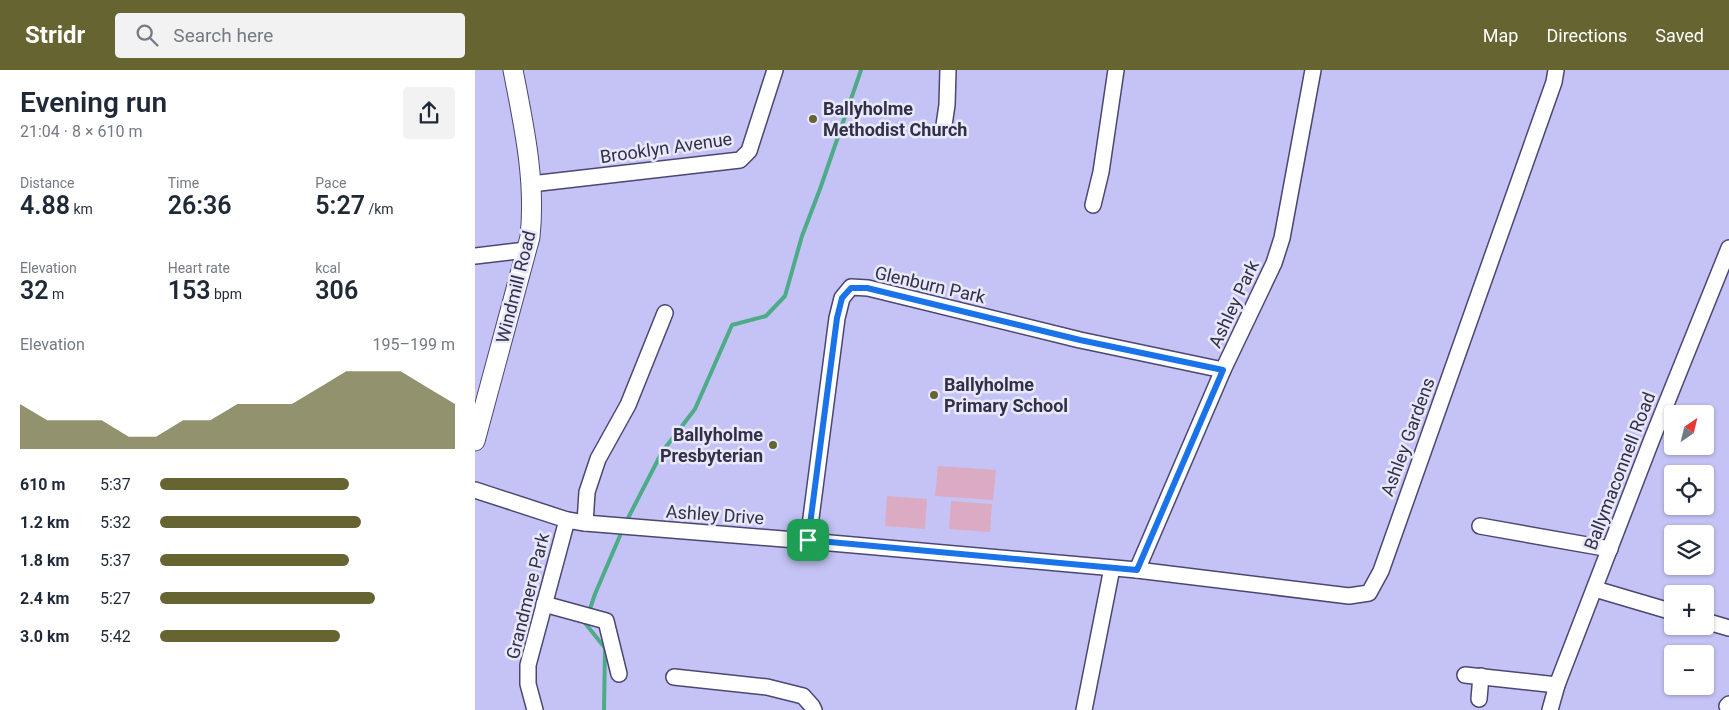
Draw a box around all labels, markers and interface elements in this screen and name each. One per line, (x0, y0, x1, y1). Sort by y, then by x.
search box (115, 13, 465, 58)
text: Stridr (25, 21, 85, 49)
icon: search (133, 21, 161, 49)
text: Search here (173, 24, 273, 47)
text: Map (1483, 25, 1518, 46)
text: Directions (1546, 25, 1627, 46)
text: Saved (1655, 25, 1704, 46)
text: Evening run (20, 86, 167, 119)
button: share (403, 87, 455, 139)
place label: Ballyholme Methodist Church (823, 98, 967, 140)
marker: Ballyholme Methodist Church (807, 113, 819, 125)
text: 21:04 · 8 × 610 m (20, 122, 142, 141)
street label: Brooklyn Avenue (599, 128, 733, 167)
text: Distance (20, 175, 75, 191)
text: Time (168, 175, 199, 191)
text: Pace (315, 175, 346, 191)
text: 4.88 (20, 191, 70, 220)
text: 26:36 (168, 191, 232, 220)
text: 5:27 (315, 191, 365, 220)
text: km (70, 201, 93, 217)
text: /km (365, 201, 394, 217)
street label: Windmill Road (491, 228, 540, 345)
street label: Ashley Park (1204, 256, 1263, 351)
text: Elevation (20, 260, 77, 276)
text: Heart rate (168, 260, 230, 276)
text: kcal (315, 260, 341, 276)
street label: Glenburn Park (873, 262, 988, 308)
text: 32 (20, 276, 49, 305)
text: 153 (168, 276, 211, 305)
text: 306 (315, 276, 358, 305)
text: m (49, 286, 64, 302)
text: bpm (211, 286, 242, 302)
text: Elevation (20, 335, 85, 354)
text: 195–199 m (373, 335, 455, 354)
place label: Ballyholme Primary School (944, 374, 1068, 416)
street label: Ashley Gardens (1376, 375, 1439, 499)
marker: Ballyholme Primary School (928, 389, 940, 401)
street label: Ballymaconnell Road (1580, 389, 1659, 553)
north arrow (1664, 405, 1714, 455)
map controls (1664, 405, 1714, 695)
place label: Ballyholme Presbyterian (660, 424, 763, 466)
marker: Ballyholme Presbyterian (767, 439, 779, 451)
button: locate (1664, 465, 1714, 515)
text: 610 m (20, 475, 65, 494)
text: 5:37 (100, 475, 131, 494)
street label: Ashley Drive (665, 501, 765, 528)
text: 1.2 km (20, 513, 69, 532)
text: 5:32 (100, 513, 131, 532)
pin (787, 519, 829, 561)
button: layers (1664, 525, 1714, 575)
icon: arrive (794, 526, 822, 554)
street label: Grandmere Park (502, 530, 554, 661)
text: 1.8 km (20, 551, 69, 570)
text: 5:37 (100, 551, 131, 570)
button: + (1664, 585, 1714, 635)
text: 2.4 km (20, 589, 69, 608)
text: 5:27 (100, 589, 131, 608)
text: 3.0 km (20, 627, 69, 646)
text: 5:42 (100, 627, 131, 646)
button: − (1664, 645, 1714, 695)

